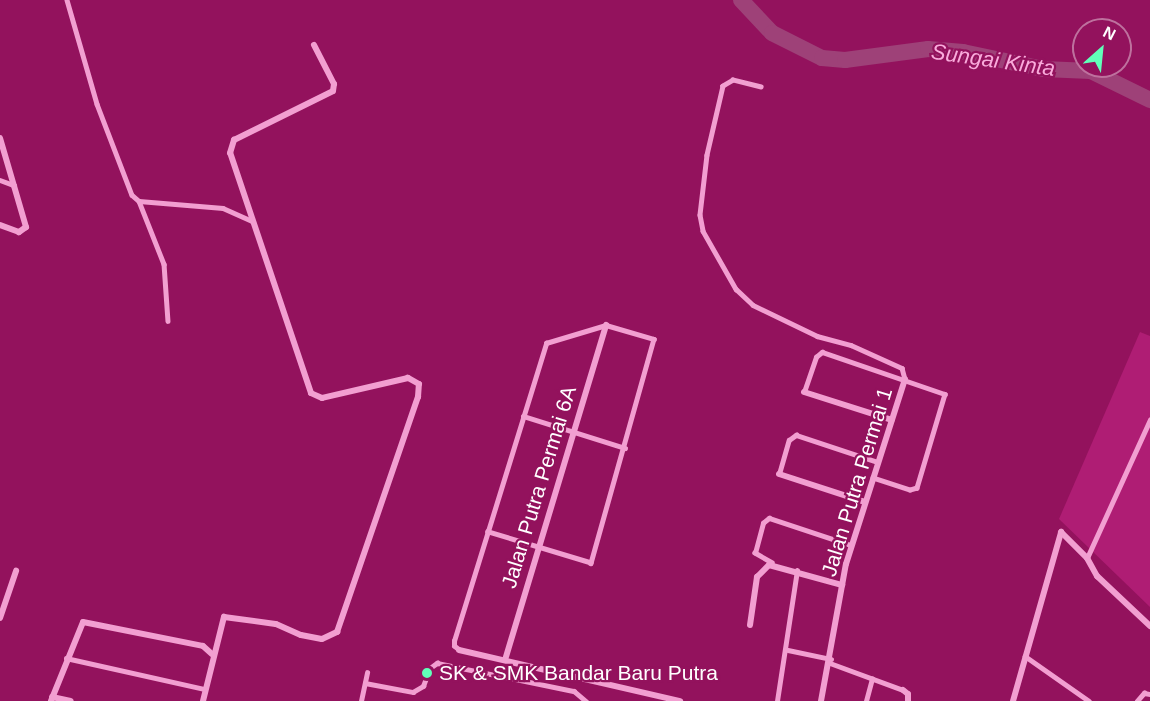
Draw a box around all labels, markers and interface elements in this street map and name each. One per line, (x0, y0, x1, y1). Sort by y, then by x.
north arrow (1072, 18, 1132, 78)
text: N (1100, 23, 1119, 43)
water label: Sungai Kinta (929, 38, 1057, 82)
street label: Jalan Putra Permai 6A (496, 383, 582, 591)
street label: Jalan Putra Permai 1 (816, 385, 898, 579)
place label: SK & SMK Bandar Baru Putra (439, 660, 718, 686)
marker: SK & SMK Bandar Baru Putra (420, 666, 434, 680)

